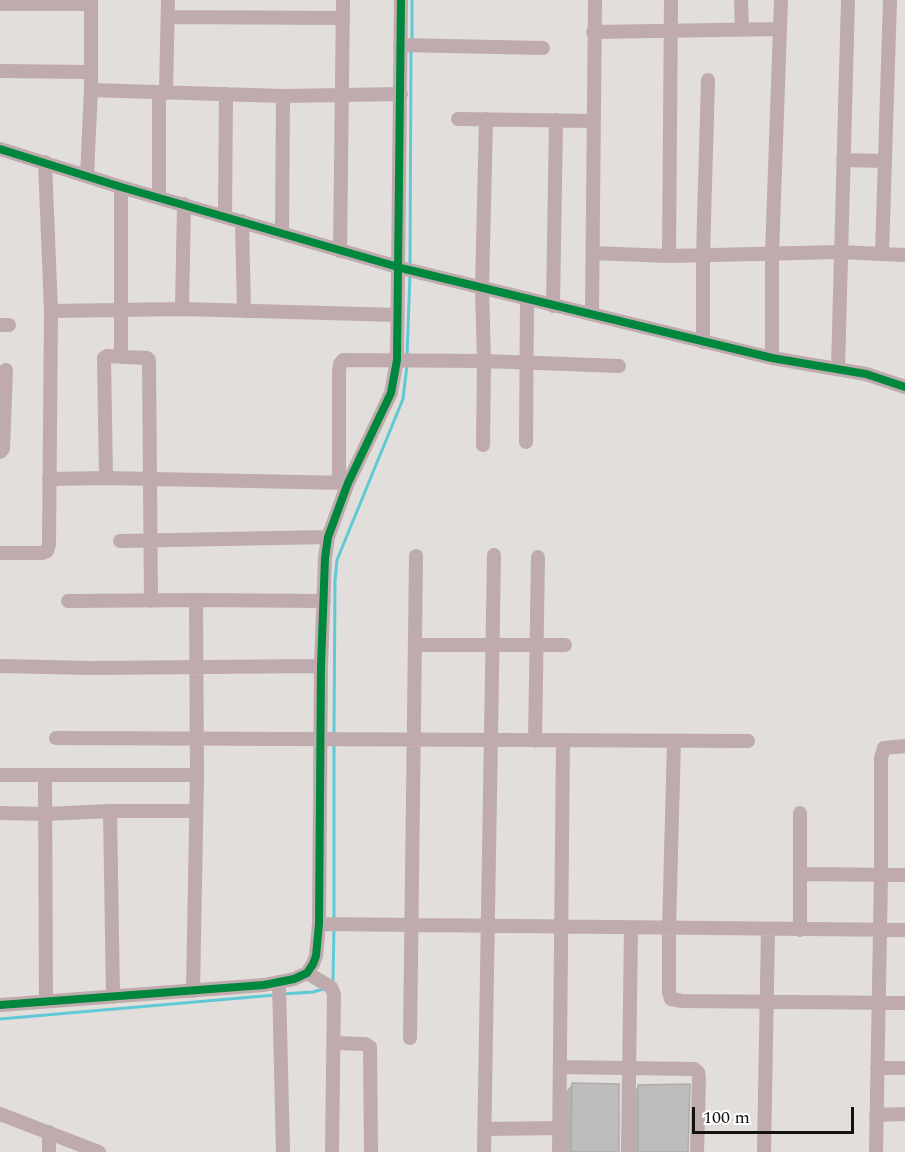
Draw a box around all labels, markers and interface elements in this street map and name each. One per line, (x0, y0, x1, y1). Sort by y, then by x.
scale bar (695, 1095, 857, 1133)
text: 100 m (703, 1104, 750, 1131)

